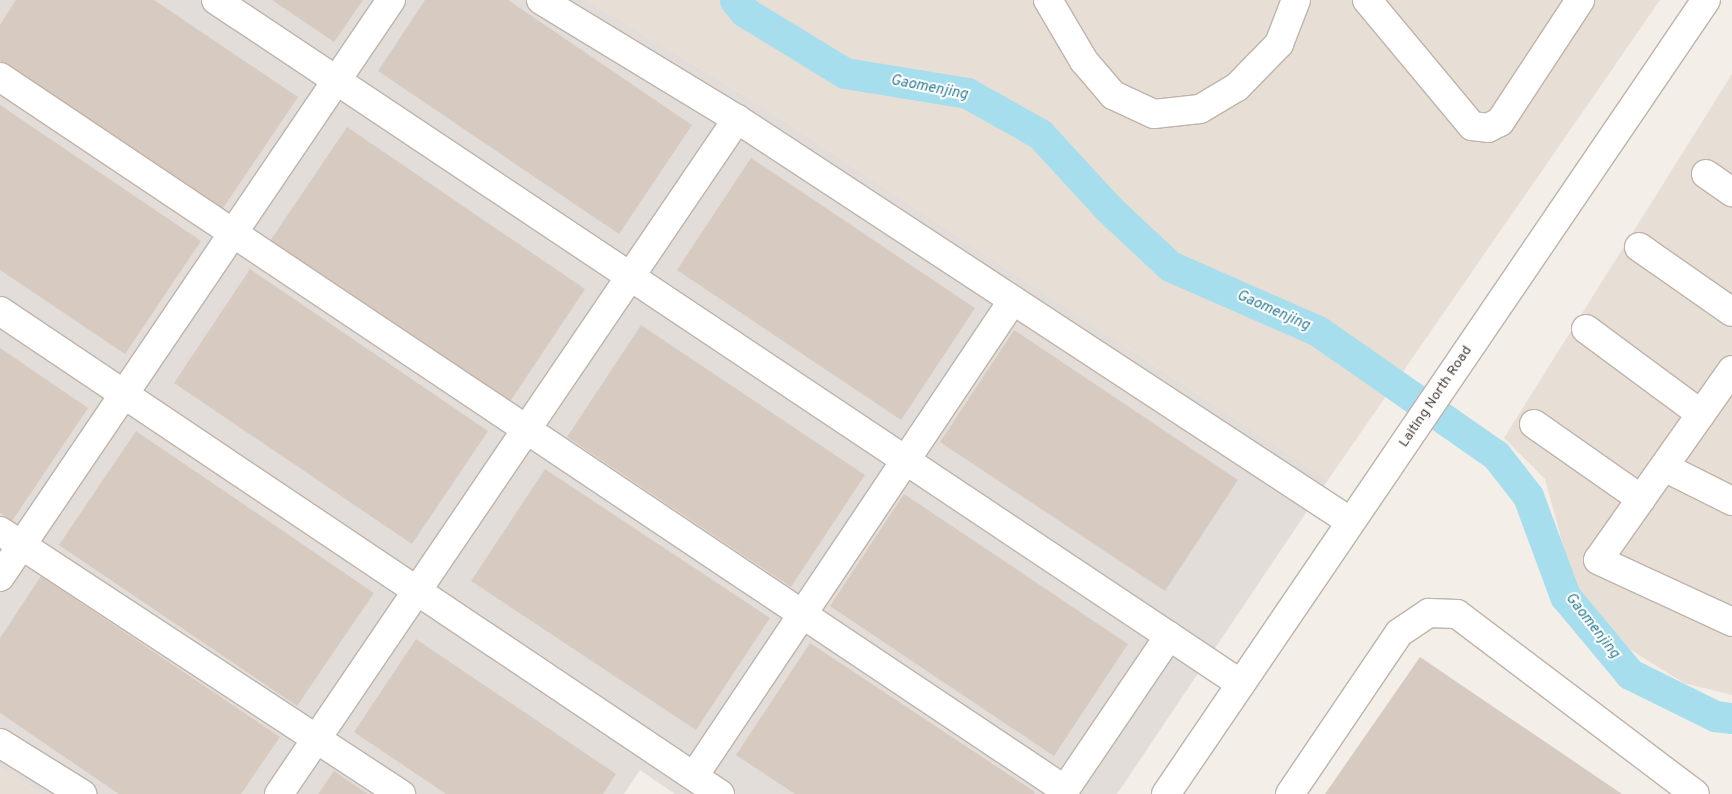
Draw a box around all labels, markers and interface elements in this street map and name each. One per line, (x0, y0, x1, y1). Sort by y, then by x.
water label: Gaomenjing (889, 72, 969, 104)
water label: Gaomenjing (1234, 287, 1312, 335)
street label: Laiting North Road (1396, 343, 1476, 451)
water label: Gaomenjing (1561, 590, 1623, 662)

